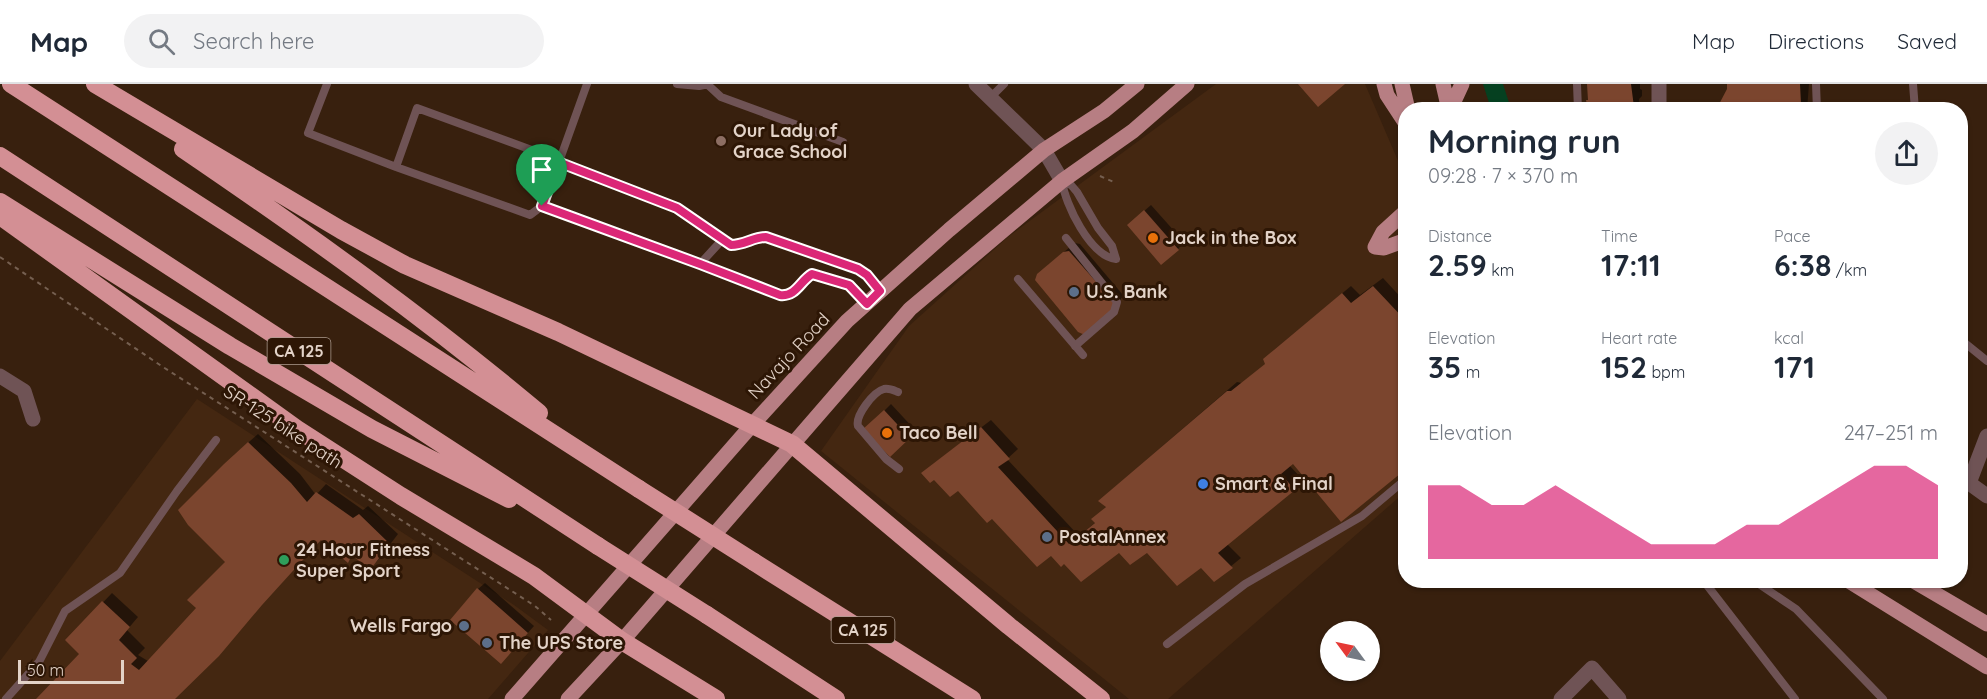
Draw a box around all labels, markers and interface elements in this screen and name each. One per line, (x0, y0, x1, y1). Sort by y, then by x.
search box (124, 14, 544, 68)
text: Map (30, 24, 88, 59)
icon: search (145, 25, 178, 58)
text: Search here (193, 27, 315, 55)
text: Map (1692, 28, 1735, 54)
text: Directions (1768, 28, 1864, 54)
text: Saved (1897, 28, 1957, 54)
place label: Our Lady of Grace School (733, 119, 847, 163)
text: Morning run (1428, 120, 1621, 161)
button: share (1875, 122, 1938, 185)
marker: Our Lady of Grace School (714, 134, 728, 148)
pin (516, 144, 567, 206)
icon: arrive (525, 153, 558, 186)
text: 09:28 · 7 × 370 m (1428, 163, 1578, 188)
place label: Jack in the Box (1165, 226, 1296, 249)
text: Distance (1428, 226, 1492, 246)
text: Time (1601, 226, 1638, 246)
text: Pace (1774, 226, 1810, 246)
marker: Jack in the Box (1146, 231, 1160, 245)
text: 2.59 (1428, 246, 1487, 284)
text: 17:11 (1601, 246, 1661, 284)
text: 6:38 (1774, 246, 1831, 284)
text: km (1487, 260, 1514, 280)
text: /km (1831, 260, 1867, 280)
place label: U.S. Bank (1086, 280, 1168, 303)
marker: U.S. Bank (1067, 285, 1081, 299)
street label: Navajo Road (743, 308, 834, 404)
text: Elevation (1428, 328, 1495, 348)
text: Heart rate (1601, 328, 1677, 348)
text: kcal (1774, 328, 1804, 348)
road number: CA 125 (268, 338, 330, 364)
text: 35 (1428, 348, 1461, 386)
text: 152 (1601, 348, 1647, 386)
text: 171 (1774, 348, 1815, 386)
text: m (1461, 362, 1480, 382)
text: bpm (1647, 362, 1685, 382)
street label: SR-125 bike path (220, 380, 347, 474)
text: Elevation (1428, 420, 1512, 445)
text: 247–251 m (1844, 420, 1938, 445)
place label: Taco Bell (899, 421, 978, 444)
marker: Taco Bell (880, 426, 894, 440)
place label: Smart & Final (1215, 472, 1333, 495)
marker: Smart & Final (1196, 477, 1210, 491)
place label: PostalAnnex (1059, 525, 1166, 548)
marker: PostalAnnex (1040, 530, 1054, 544)
place label: 24 Hour Fitness Super Sport (296, 538, 430, 582)
marker: 24 Hour Fitness Super Sport (277, 553, 291, 567)
place label: Wells Fargo (350, 614, 452, 637)
road number: CA 125 (832, 617, 894, 643)
marker: Wells Fargo (457, 619, 471, 633)
north arrow (1320, 621, 1380, 681)
map controls (1320, 621, 1380, 681)
place label: The UPS Store (499, 631, 623, 654)
marker: The UPS Store (480, 636, 494, 650)
scale bar (18, 657, 124, 684)
text: 50 m (27, 660, 64, 680)

